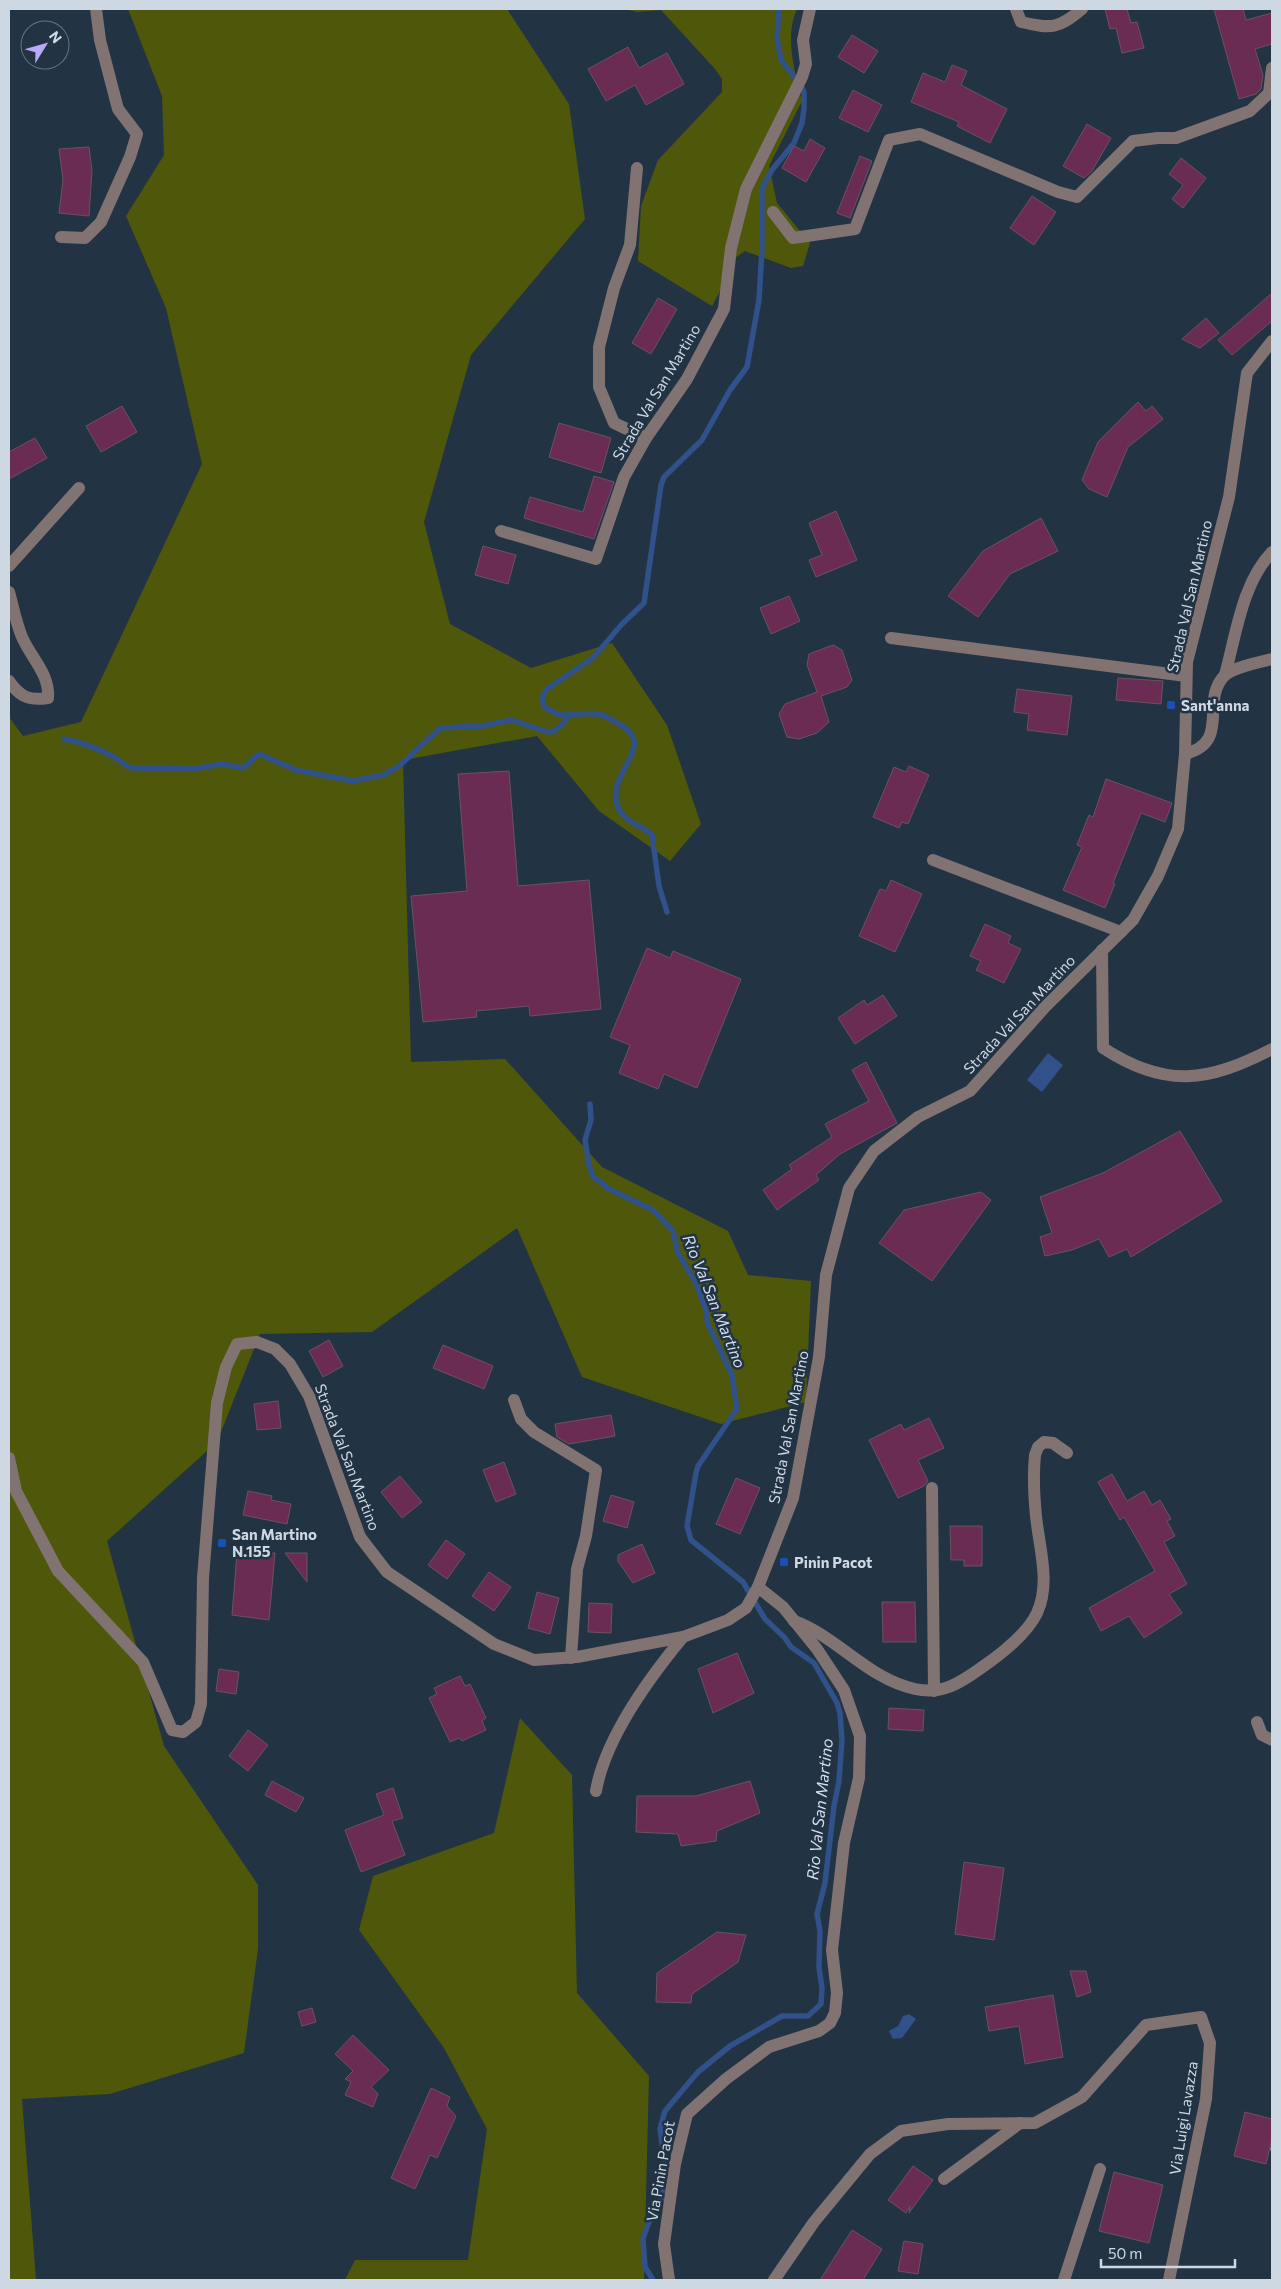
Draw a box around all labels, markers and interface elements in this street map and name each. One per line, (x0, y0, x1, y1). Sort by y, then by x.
north arrow (20, 20, 70, 70)
text: N (46, 28, 66, 46)
street label: Strada Val San Martino (608, 321, 704, 463)
street label: Strada Val San Martino (1163, 518, 1215, 674)
place label: Sant'anna (1181, 696, 1250, 714)
marker: Sant'anna (1165, 699, 1177, 711)
street label: Strada Val San Martino (959, 951, 1079, 1077)
water label: Rio Val San Martino (680, 1231, 750, 1371)
street label: Strada Val San Martino (764, 1349, 812, 1505)
street label: Strada Val San Martino (312, 1381, 384, 1533)
place label: San Martino N.155 (232, 1525, 317, 1560)
marker: San Martino N.155 (216, 1537, 228, 1549)
place label: Pinin Pacot (794, 1553, 872, 1571)
marker: Pinin Pacot (778, 1556, 790, 1568)
water label: Rio Val San Martino (802, 1737, 836, 1881)
street label: Via Luigi Lavazza (1165, 2060, 1201, 2176)
street label: Via Pinin Pacot (642, 2119, 678, 2223)
scale bar (1101, 2236, 1235, 2268)
text: 50 m (1108, 2244, 1142, 2262)

